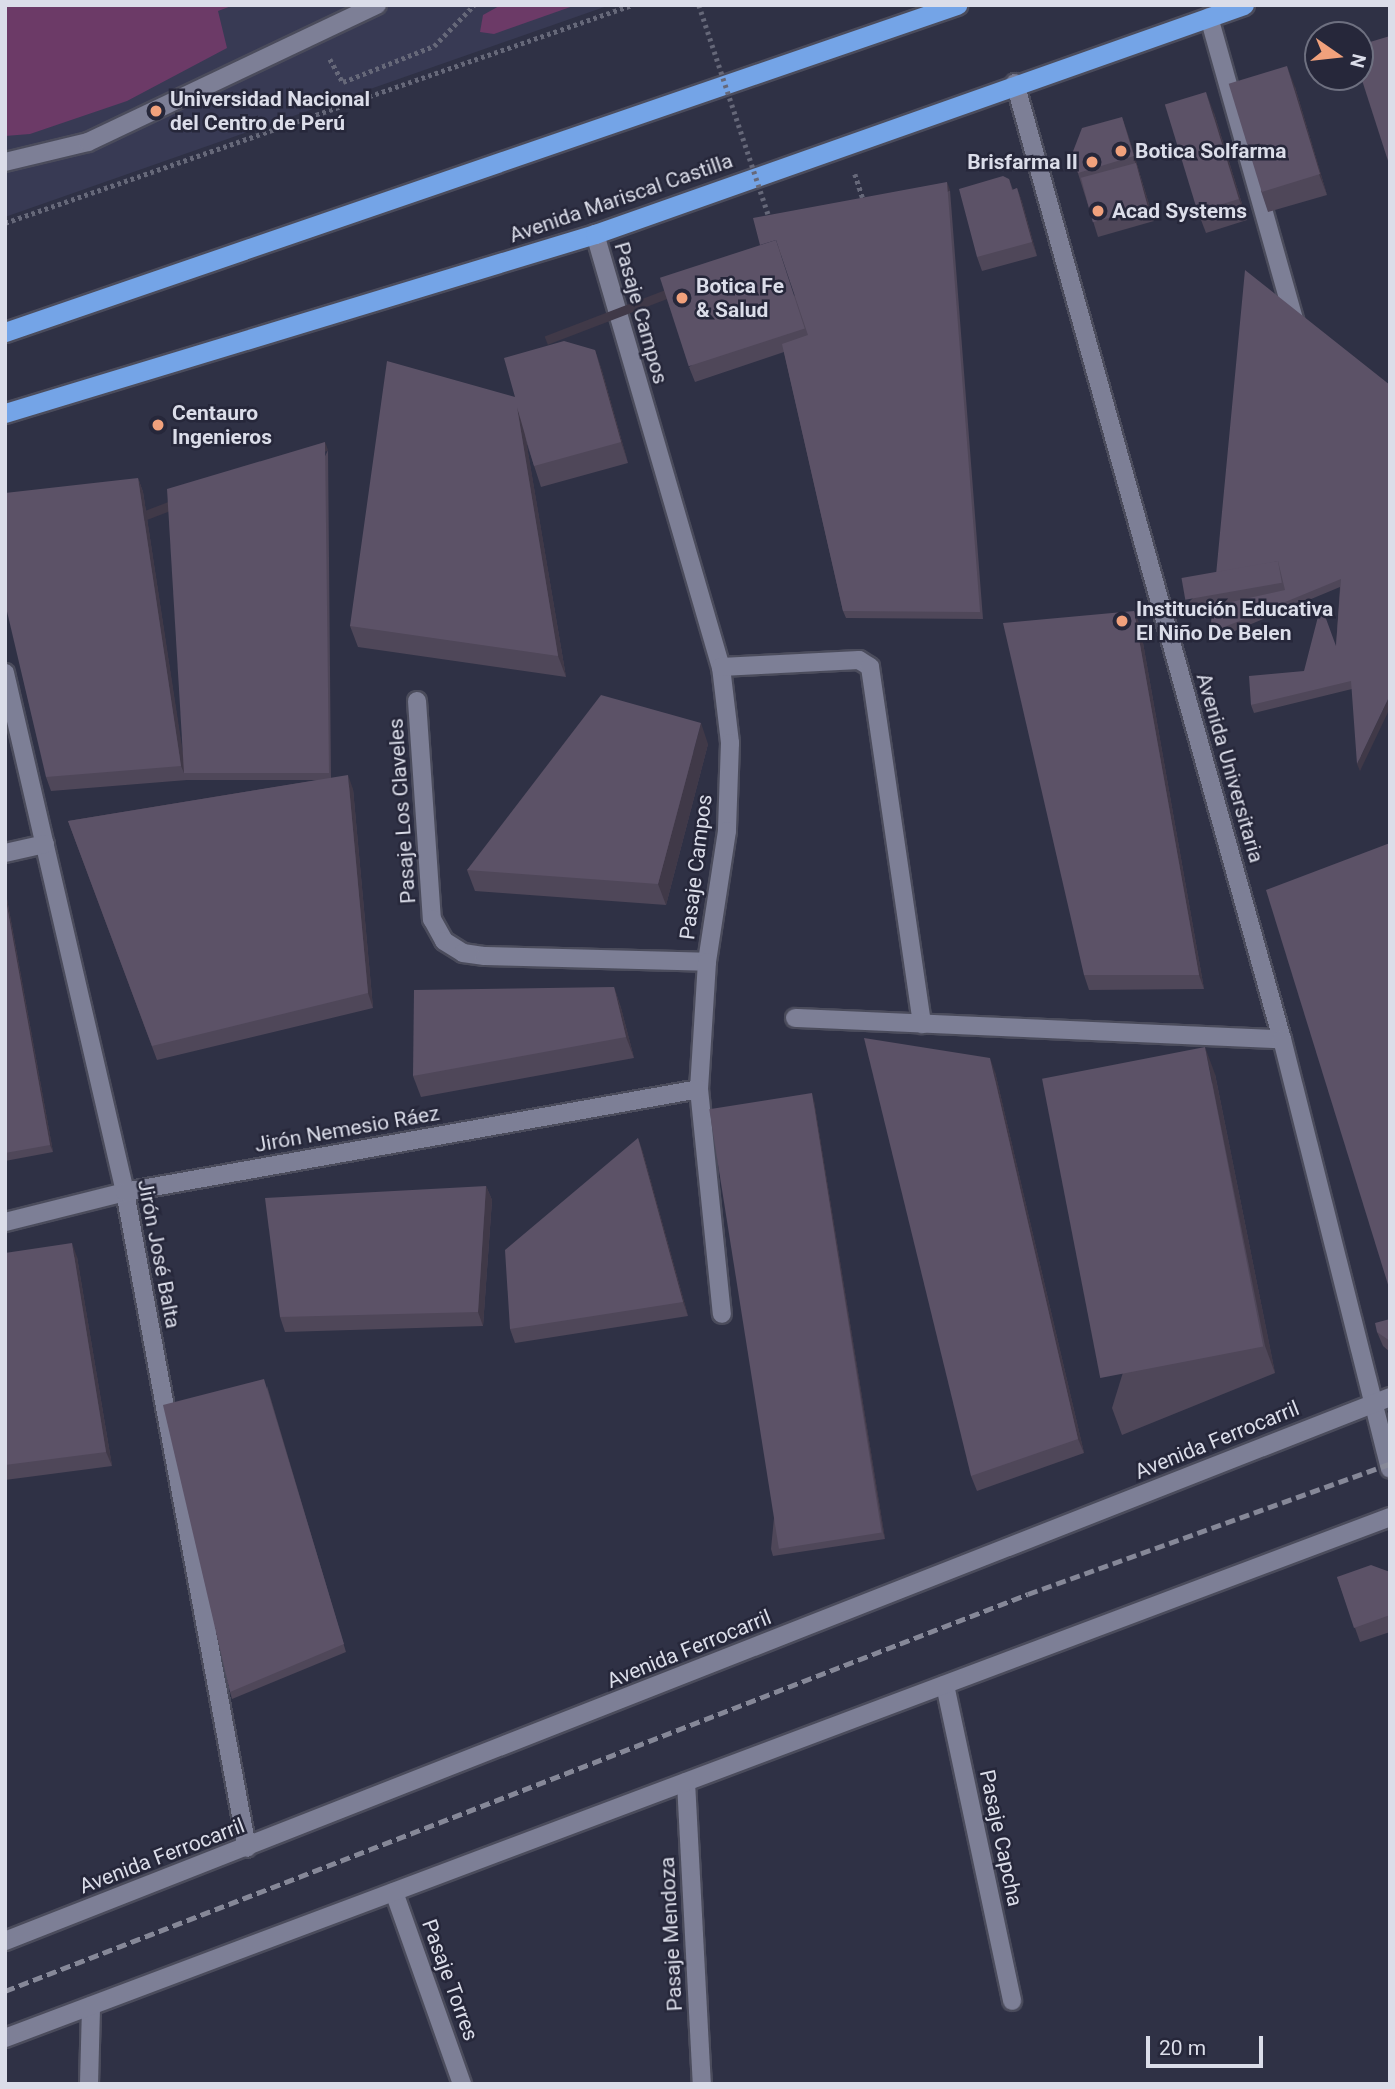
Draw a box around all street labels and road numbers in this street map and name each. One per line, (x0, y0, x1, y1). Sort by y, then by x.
street label: Avenida Mariscal Castilla (506, 148, 736, 248)
street label: Pasaje Campos (609, 239, 673, 387)
street label: Avenida Universitaria (1191, 670, 1269, 866)
street label: Pasaje Los Claveles (383, 717, 421, 905)
street label: Pasaje Campos (675, 793, 717, 941)
street label: Jirón Nemesio Ráez (253, 1100, 441, 1158)
street label: Jirón José Balta (132, 1177, 186, 1331)
street label: Avenida Ferrocarril (1131, 1396, 1303, 1484)
street label: Avenida Ferrocarril (603, 1605, 775, 1693)
street label: Pasaje Capcha (974, 1767, 1028, 1909)
street label: Avenida Ferrocarril (76, 1813, 248, 1899)
street label: Pasaje Mendoza (654, 1856, 688, 2012)
street label: Pasaje Torres (416, 1916, 484, 2044)

